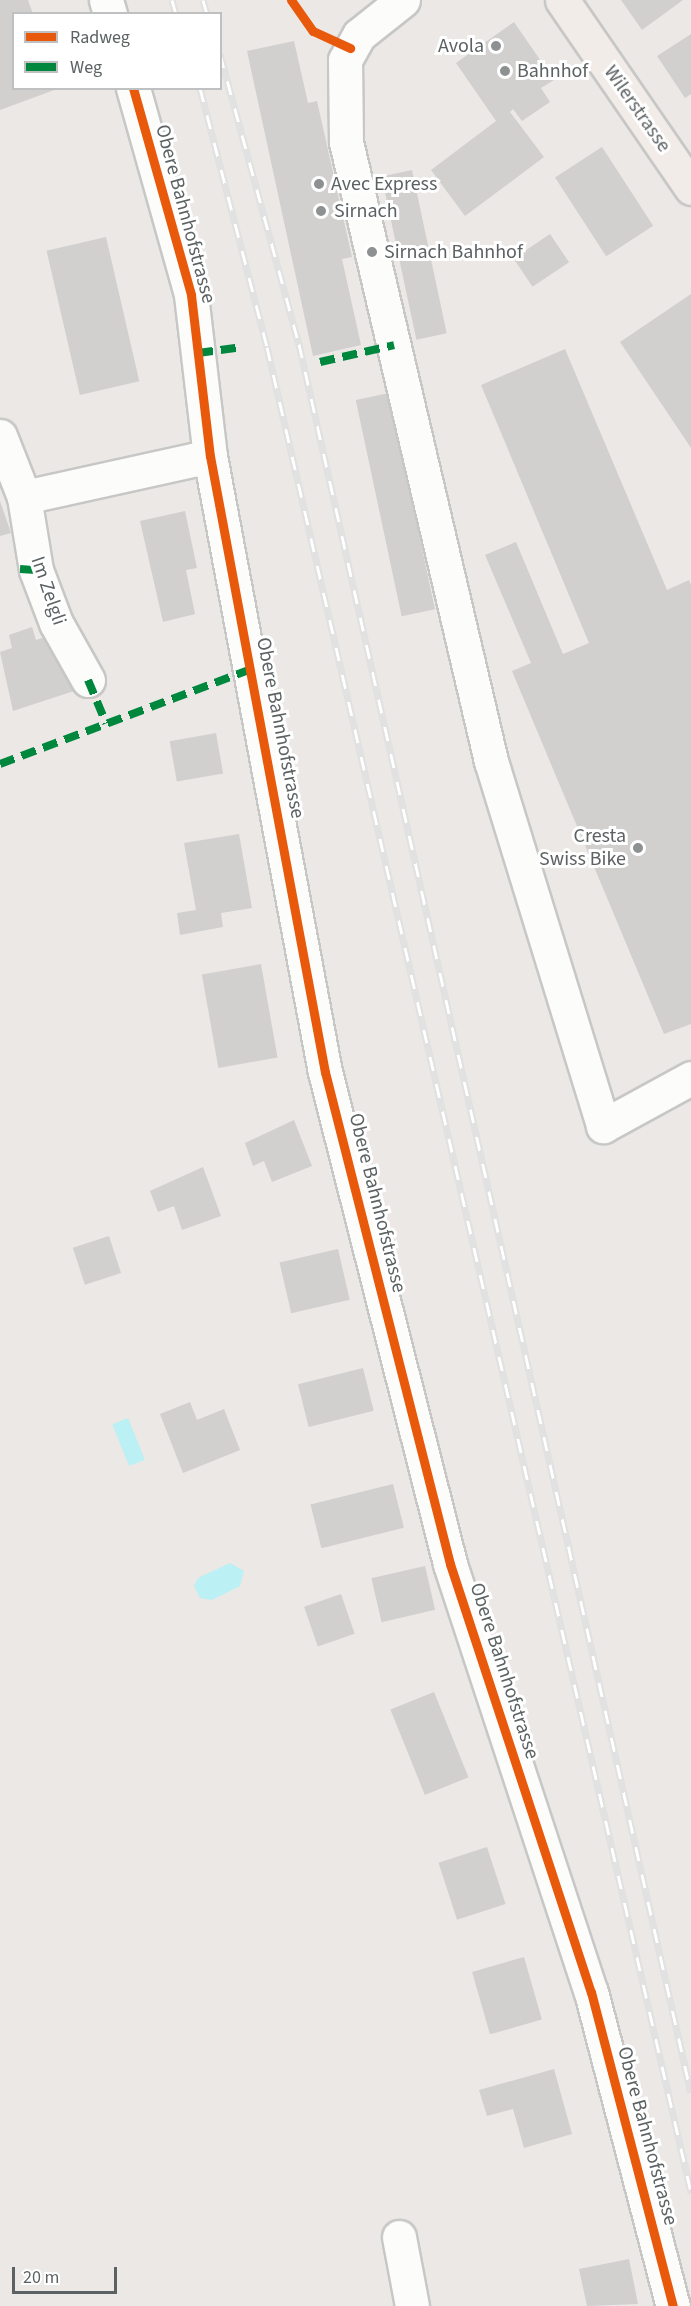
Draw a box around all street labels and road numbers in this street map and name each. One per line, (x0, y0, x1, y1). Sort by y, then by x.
street label: Wilerstrasse (598, 61, 676, 157)
street label: Obere Bahnhofstrasse (150, 122, 220, 306)
street label: Im Zelgli (25, 553, 71, 629)
street label: Obere Bahnhofstrasse (251, 635, 309, 821)
street label: Obere Bahnhofstrasse (343, 1111, 411, 1295)
street label: Obere Bahnhofstrasse (464, 1580, 544, 1762)
street label: Obere Bahnhofstrasse (612, 2044, 682, 2228)

